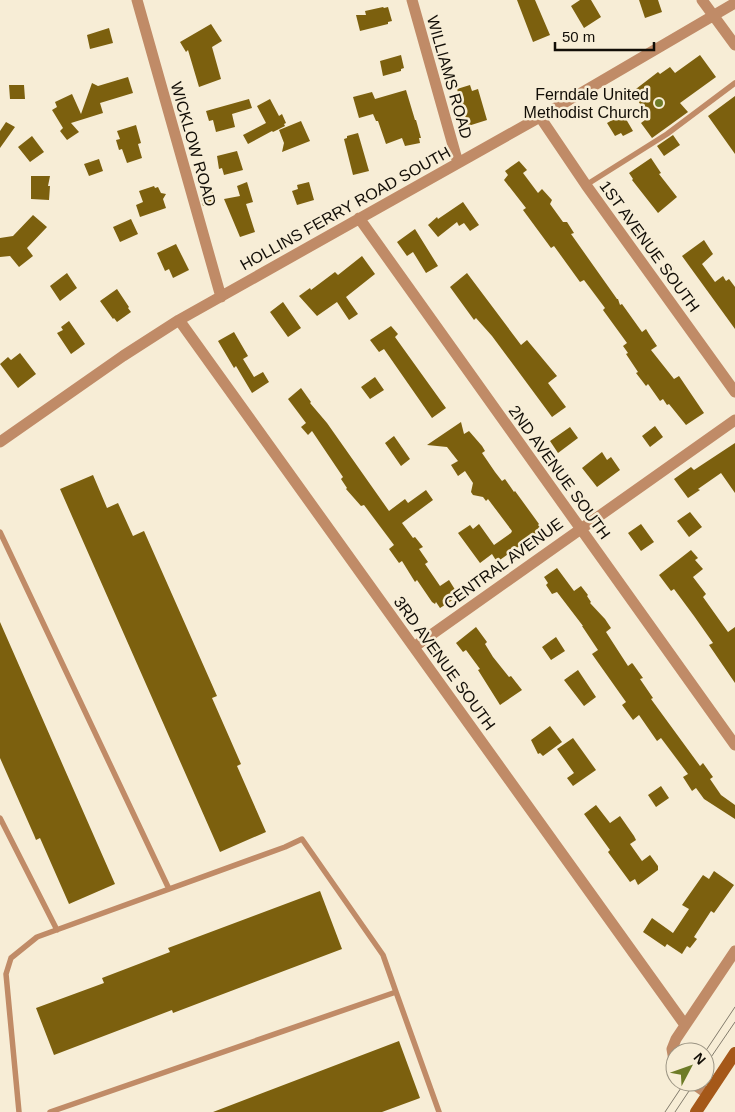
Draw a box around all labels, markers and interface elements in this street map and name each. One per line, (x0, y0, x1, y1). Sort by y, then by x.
street label: WILLIAMS ROAD (424, 14, 475, 141)
scale bar (555, 20, 654, 52)
text: 50 m (562, 28, 595, 45)
street label: WICKLOW ROAD (168, 80, 219, 208)
place label: Ferndale United Methodist Church (524, 86, 649, 121)
marker: Ferndale United Methodist Church (653, 97, 665, 109)
street label: HOLLINS FERRY ROAD SOUTH (237, 143, 453, 273)
street label: 1ST AVENUE SOUTH (596, 178, 703, 315)
street label: 2ND AVENUE SOUTH (506, 402, 614, 542)
street label: CENTRAL AVENUE (441, 515, 566, 612)
street label: 3RD AVENUE SOUTH (391, 593, 499, 733)
north arrow (665, 1042, 715, 1092)
text: N (690, 1049, 709, 1068)

